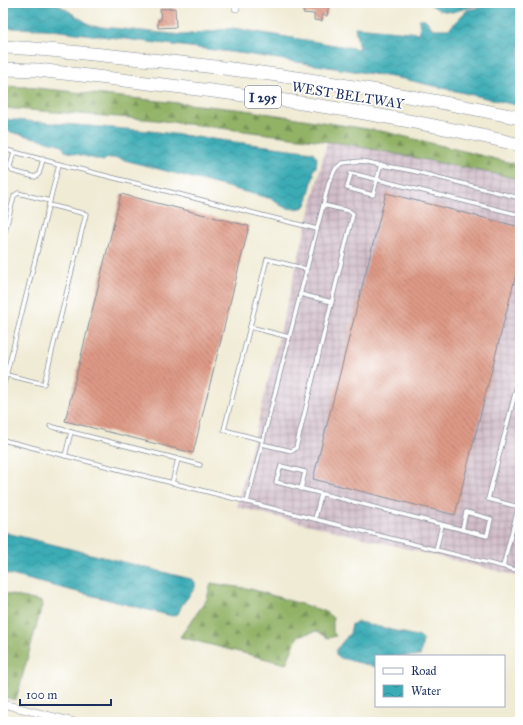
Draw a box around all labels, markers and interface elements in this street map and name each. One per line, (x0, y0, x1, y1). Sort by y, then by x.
street label: WEST BELTWAY (291, 78, 406, 113)
road number: I 295 (245, 86, 281, 108)
legend (375, 655, 505, 707)
text: Road (411, 664, 437, 678)
scale bar (20, 681, 111, 707)
text: Water (411, 684, 441, 698)
text: 100 m (26, 688, 57, 702)

